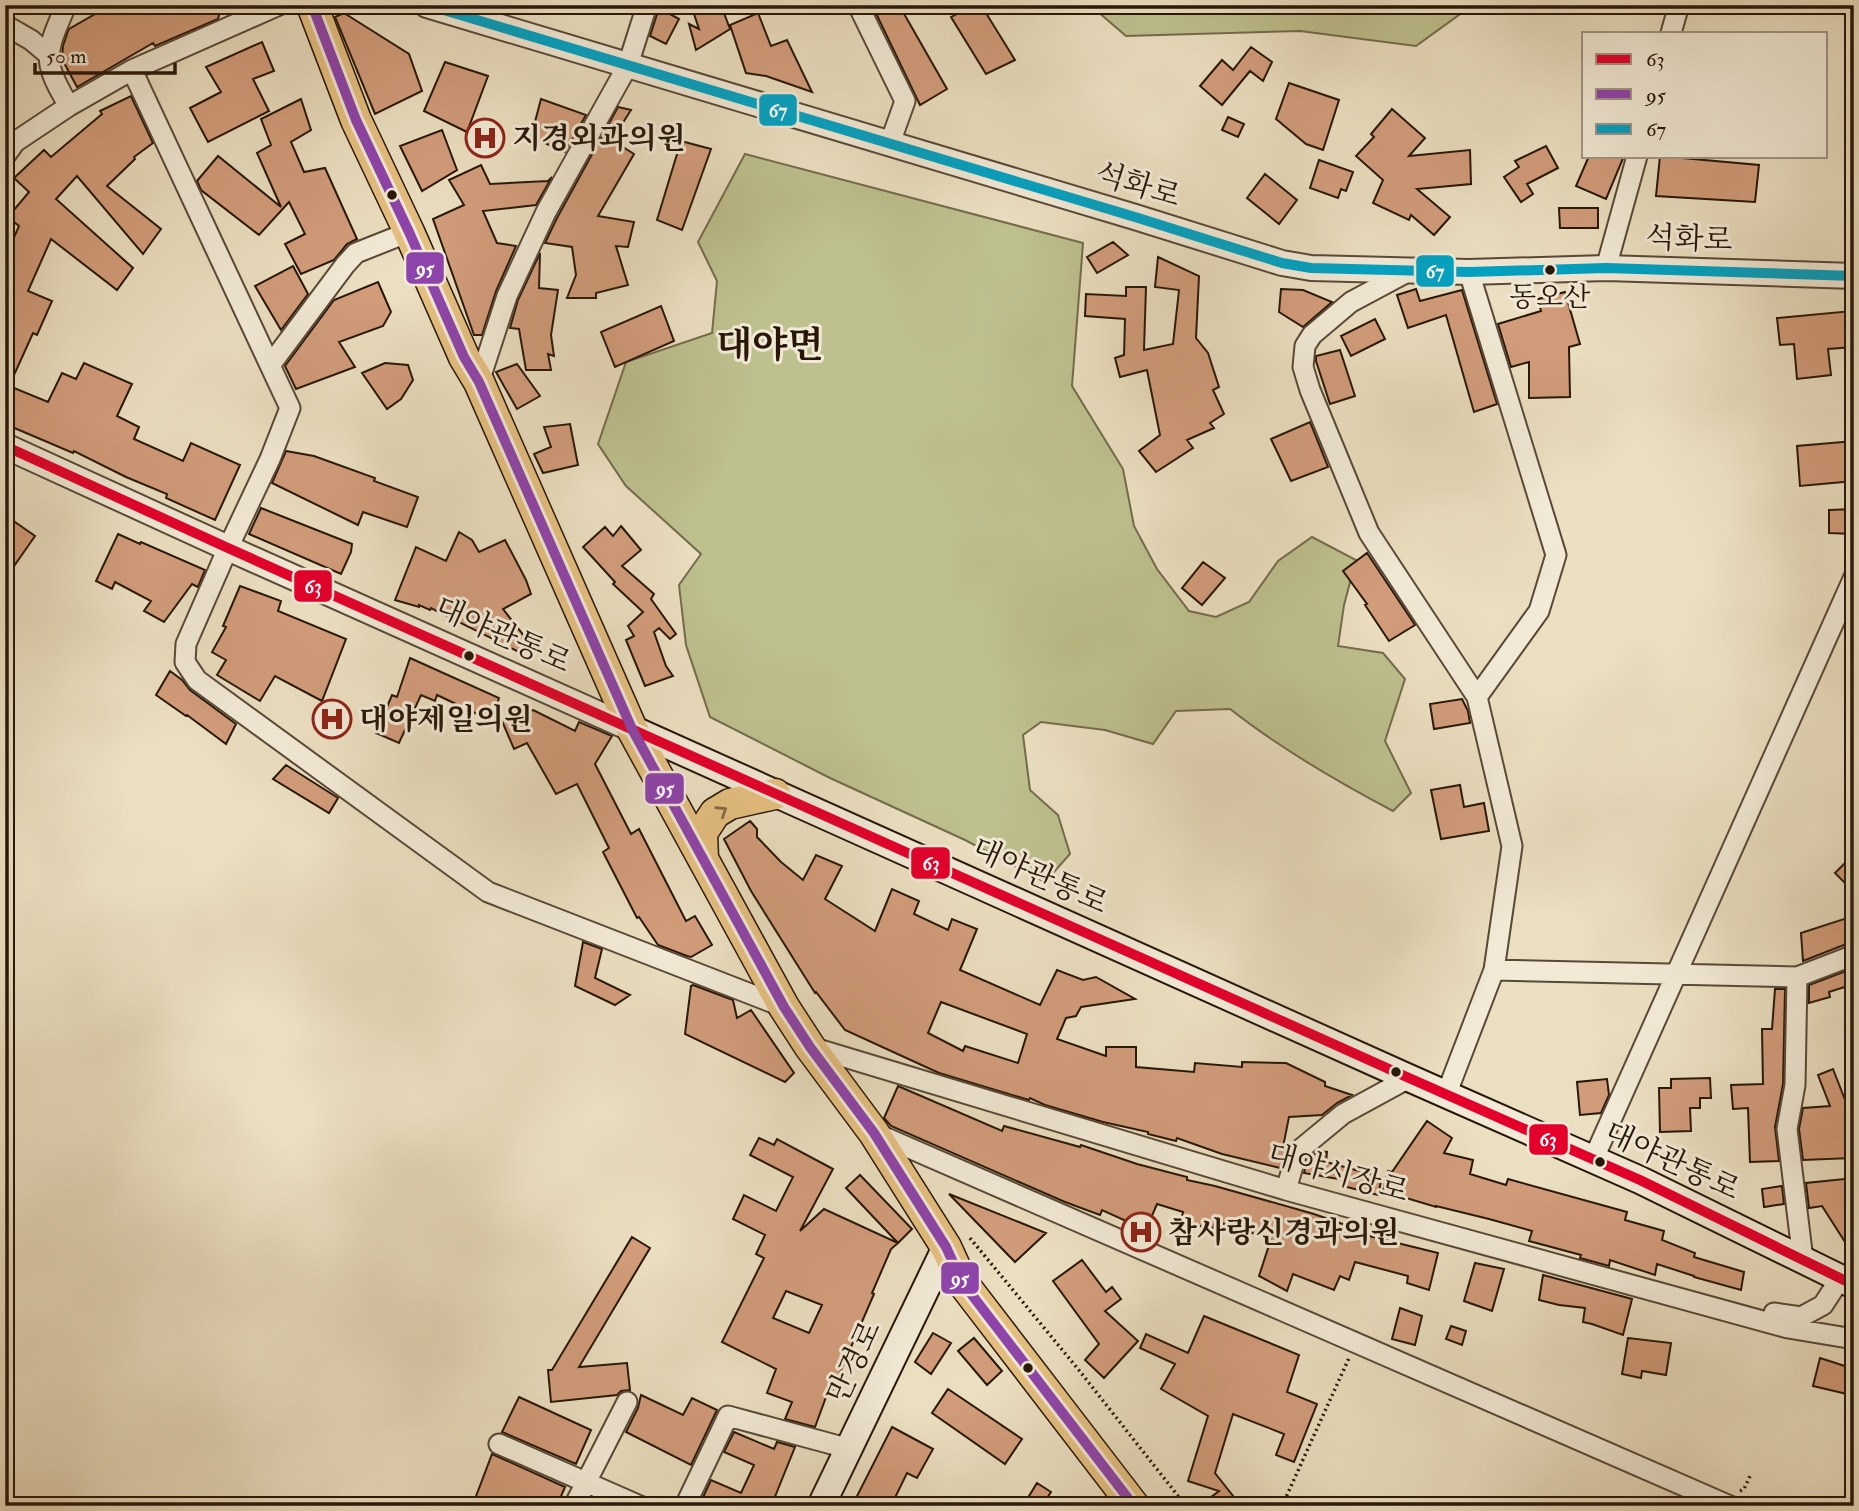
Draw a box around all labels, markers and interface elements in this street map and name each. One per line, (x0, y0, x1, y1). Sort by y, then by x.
scale bar (35, 32, 175, 76)
legend (1582, 32, 1828, 158)
text: 50 m (46, 43, 87, 70)
text: 63 (1646, 46, 1665, 73)
text: 95 (1644, 82, 1667, 109)
line badge: 67 (758, 93, 798, 127)
text: 67 (769, 99, 787, 123)
text: 67 (1646, 116, 1667, 143)
hospital icon: 지경외과의원 (464, 117, 506, 159)
place label: 지경외과의원 (512, 120, 686, 157)
street label: 석화로 (1091, 155, 1185, 215)
unlabelled marker (385, 188, 399, 202)
street label: 석화로 (1645, 219, 1733, 259)
line badge: 95 (405, 251, 445, 285)
line badge: 67 (1415, 254, 1455, 288)
text: 95 (414, 257, 435, 281)
text: 67 (1426, 260, 1444, 284)
marker: 동오산 (1543, 263, 1557, 277)
place label: 동오산 (1509, 280, 1591, 315)
district label: 대야면 (716, 322, 824, 369)
line badge: 63 (293, 569, 333, 603)
text: 63 (305, 575, 321, 599)
street label: 대야관통로 (429, 589, 577, 681)
unlabelled marker (462, 649, 476, 663)
hospital icon: 대야제일의원 (311, 698, 353, 740)
place label: 대야제일의원 (359, 701, 533, 738)
line badge: 95 (644, 772, 685, 805)
text: 95 (654, 777, 675, 801)
one-way arrow (714, 806, 727, 819)
street label: 대야관통로 (966, 830, 1114, 922)
line badge: 63 (910, 846, 951, 880)
text: 63 (923, 852, 939, 876)
unlabelled marker (1389, 1065, 1403, 1079)
street label: 대야관통로 (1599, 1114, 1745, 1208)
line badge: 63 (1528, 1123, 1569, 1156)
text: 63 (1540, 1128, 1556, 1152)
street label: 대야시장로 (1263, 1135, 1413, 1211)
unlabelled marker (1593, 1155, 1607, 1169)
hospital icon: 참사랑신경과의원 (1120, 1211, 1162, 1253)
place label: 참사랑신경과의원 (1168, 1214, 1400, 1251)
line badge: 95 (940, 1261, 980, 1295)
text: 95 (949, 1267, 970, 1291)
street label: 만경로 (819, 1315, 889, 1409)
unlabelled marker (1021, 1361, 1035, 1375)

